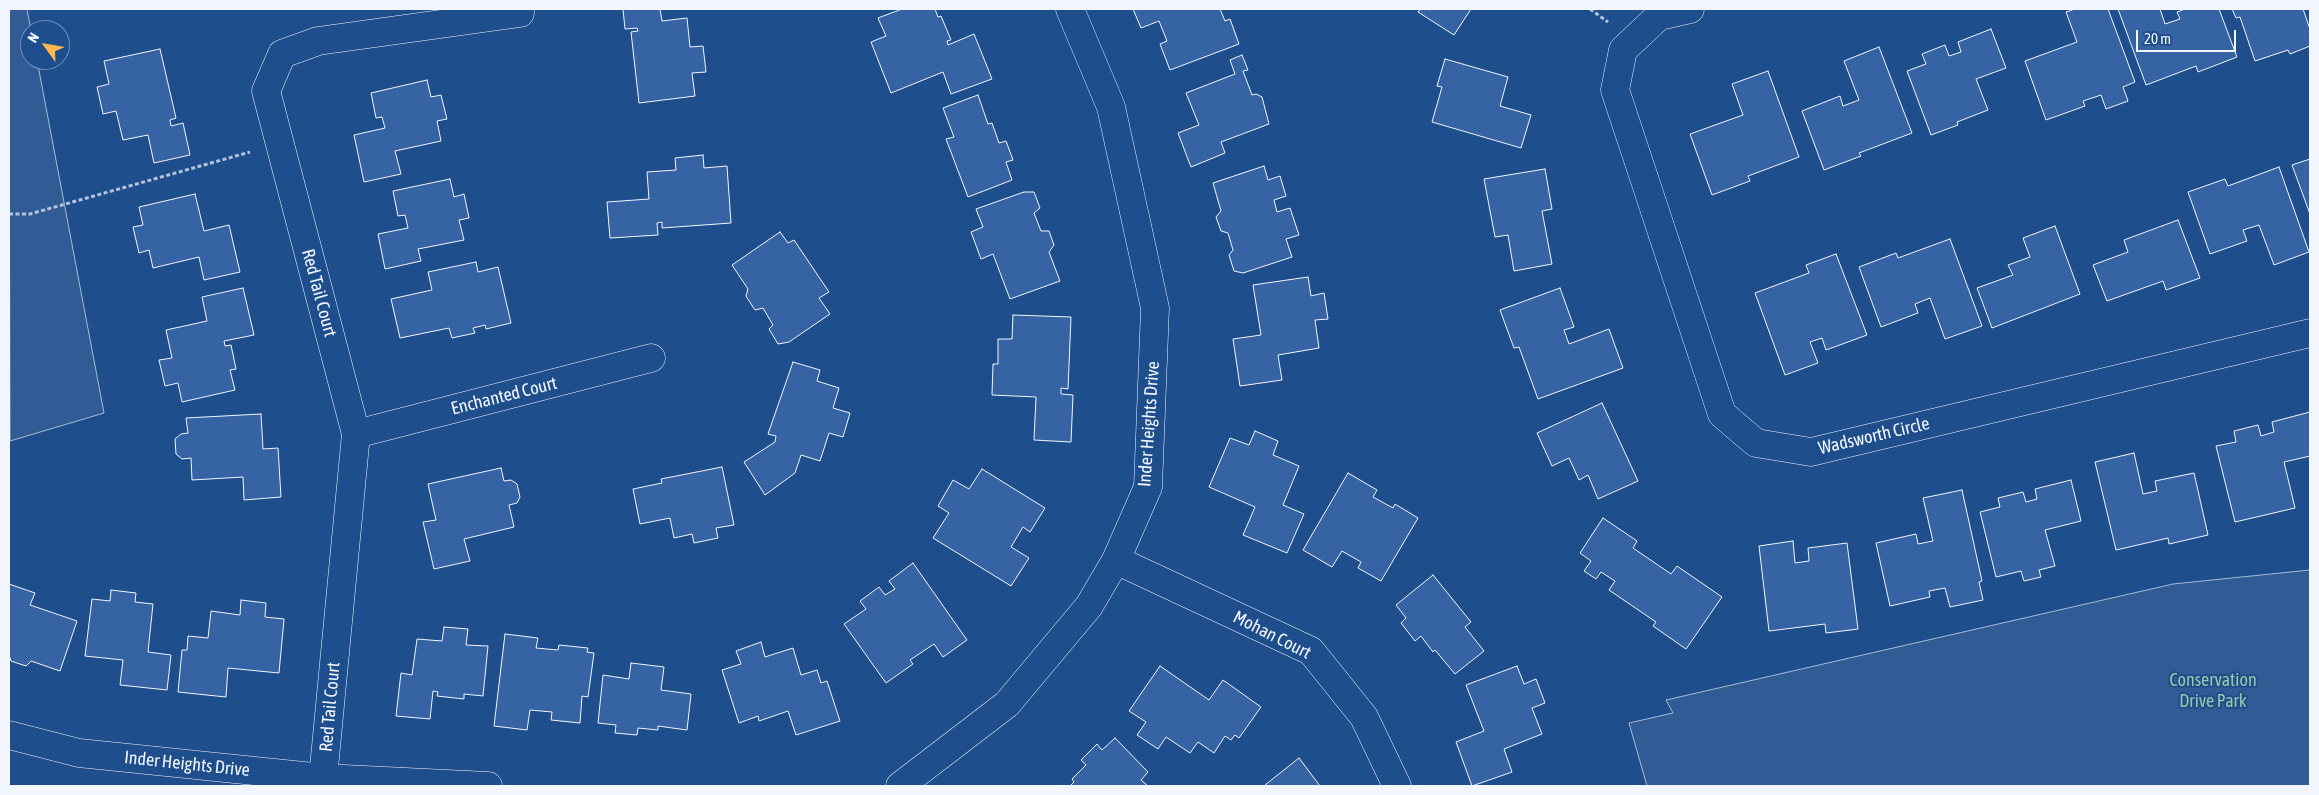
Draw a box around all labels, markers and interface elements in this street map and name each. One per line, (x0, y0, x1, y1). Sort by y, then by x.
north arrow (20, 20, 70, 70)
scale bar (2139, 20, 2239, 52)
text: N (24, 30, 42, 45)
text: 20 m (2144, 30, 2171, 47)
street label: Red Tail Court (297, 247, 341, 339)
street label: Inder Heights Drive (1134, 360, 1164, 488)
street label: Enchanted Court (449, 372, 559, 420)
street label: Wadsworth Circle (1816, 413, 1932, 459)
street label: Mohan Court (1230, 606, 1314, 664)
street label: Red Tail Court (315, 661, 345, 753)
park label: Conservation Drive Park (2169, 669, 2257, 712)
street label: Inder Heights Drive (123, 747, 251, 781)

